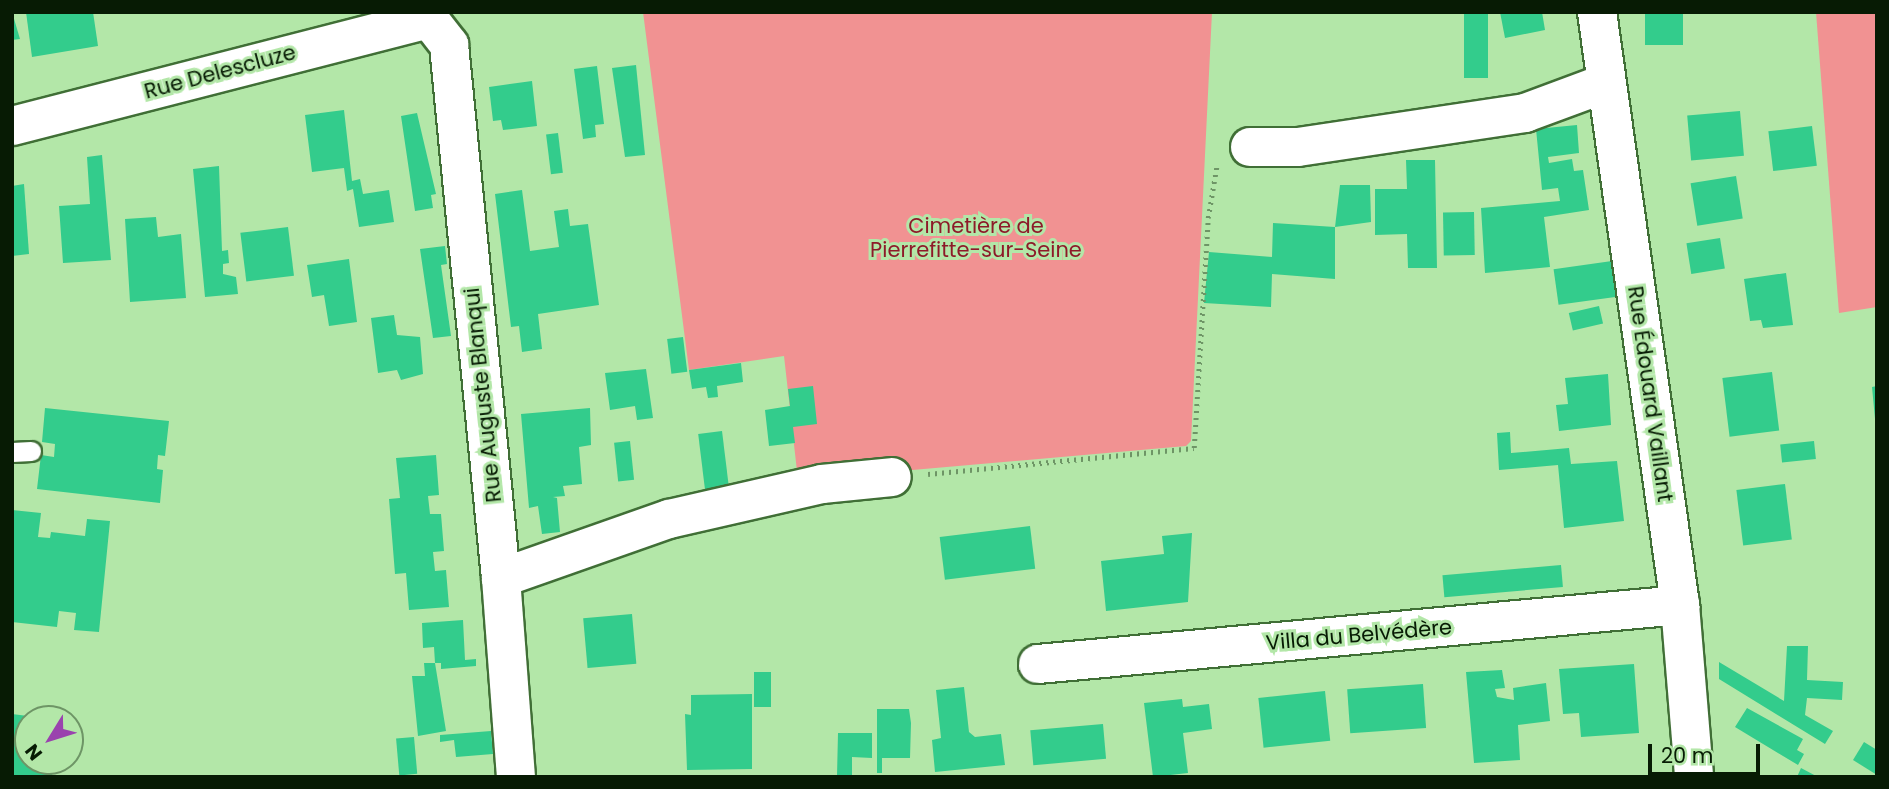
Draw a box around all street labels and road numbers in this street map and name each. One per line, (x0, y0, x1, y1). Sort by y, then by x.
street label: Rue Delescluze (142, 40, 298, 104)
street label: Rue Édouard Vaillant (1622, 284, 1678, 504)
street label: Rue Auguste Blanqui (459, 286, 507, 504)
street label: Villa du Belvédère (1265, 614, 1453, 656)

